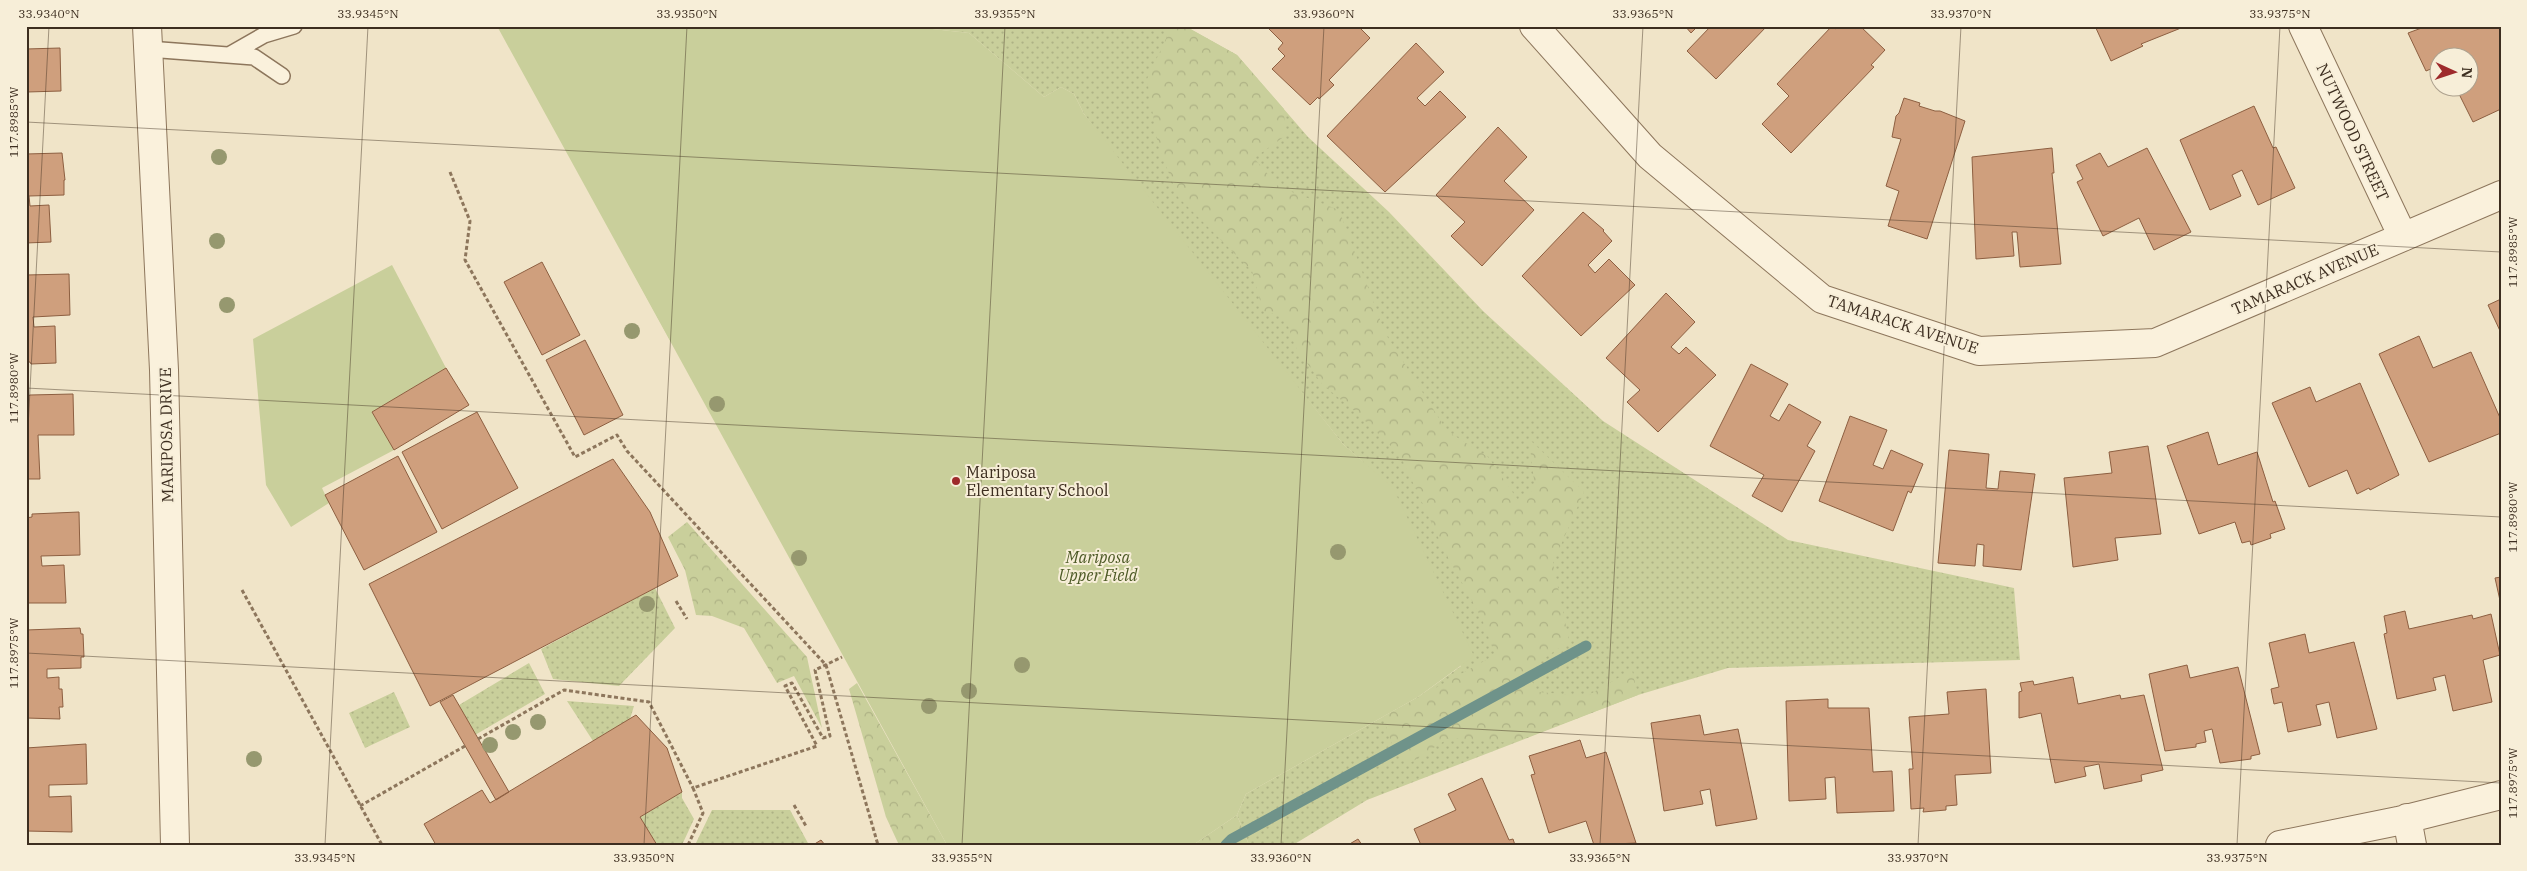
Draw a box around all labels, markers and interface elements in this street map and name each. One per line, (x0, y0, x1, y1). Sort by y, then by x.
text: 33.9340°N (18, 6, 80, 21)
text: 33.9345°N (337, 6, 399, 21)
text: 33.9350°N (656, 6, 718, 21)
text: 33.9355°N (974, 6, 1036, 21)
text: 33.9360°N (1293, 6, 1355, 21)
text: 33.9365°N (1612, 6, 1674, 21)
text: 33.9370°N (1930, 6, 1992, 21)
text: 33.9375°N (2249, 6, 2311, 21)
north arrow (2430, 48, 2480, 98)
street label: NUTWOOD STREET (2312, 60, 2394, 204)
text: N (2458, 67, 2476, 79)
text: 117.8985°W (6, 86, 21, 157)
text: 117.8985°W (2505, 216, 2520, 287)
street label: TAMARACK AVENUE (2228, 239, 2382, 319)
street label: TAMARACK AVENUE (1825, 290, 1981, 358)
text: 117.8980°W (6, 352, 21, 423)
street label: MARIPOSA DRIVE (155, 367, 177, 503)
place label: Mariposa Elementary School (966, 462, 1109, 500)
marker: Mariposa Elementary School (950, 475, 962, 487)
text: 117.8980°W (2505, 481, 2520, 552)
park label: Mariposa Upper Field (1058, 547, 1138, 585)
text: 117.8975°W (6, 617, 21, 688)
text: 117.8975°W (2505, 747, 2520, 818)
text: 33.9345°N (294, 850, 356, 865)
text: 33.9350°N (613, 850, 675, 865)
text: 33.9355°N (931, 850, 993, 865)
text: 33.9360°N (1250, 850, 1312, 865)
text: 33.9365°N (1569, 850, 1631, 865)
text: 33.9370°N (1887, 850, 1949, 865)
text: 33.9375°N (2206, 850, 2268, 865)

